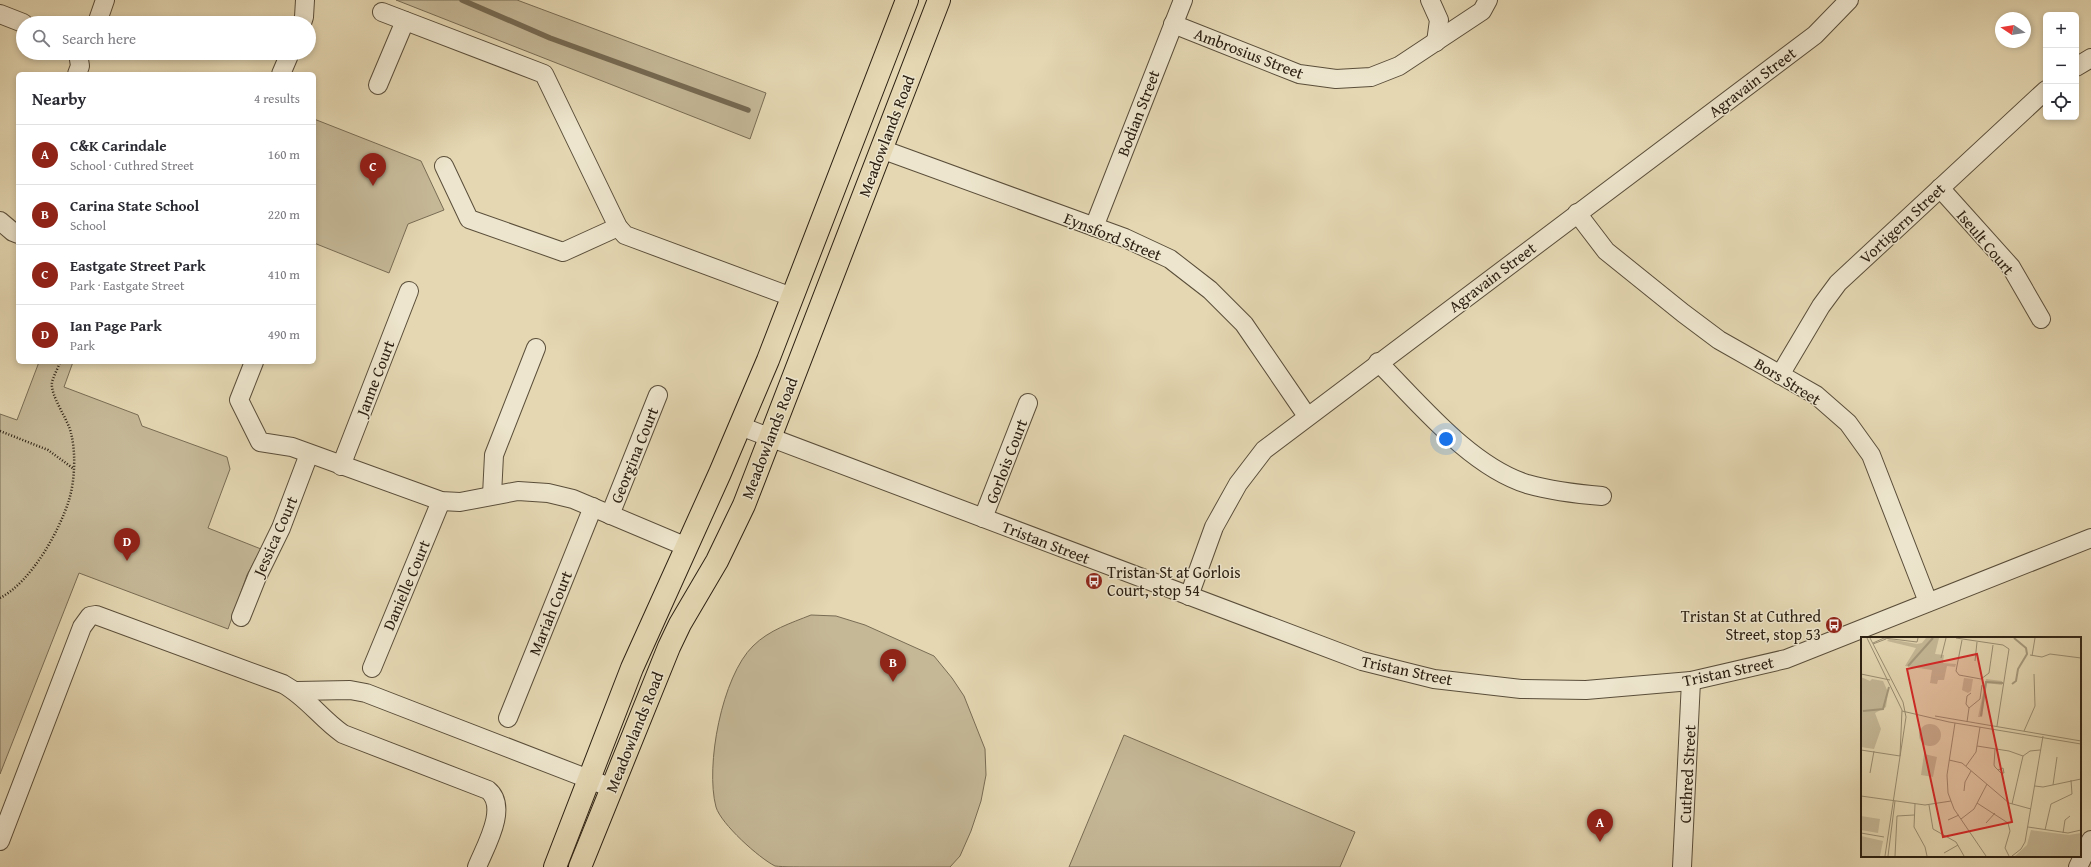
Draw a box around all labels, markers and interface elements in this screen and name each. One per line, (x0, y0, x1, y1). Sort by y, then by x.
north arrow (1995, 12, 2031, 48)
map controls (2043, 12, 2079, 120)
button: + (2043, 12, 2079, 48)
search box (16, 16, 316, 60)
street label: Ambrosius Street (1191, 21, 1308, 85)
icon: search (30, 27, 52, 49)
text: Search here (62, 28, 136, 49)
street label: Agravain Street (1703, 41, 1801, 123)
button: − (2043, 48, 2079, 84)
street label: Bodian Street (1111, 66, 1166, 160)
street label: Meadowlands Road (852, 71, 920, 200)
button: locate (2043, 84, 2079, 120)
text: Nearby (32, 86, 86, 111)
text: 4 results (254, 89, 300, 108)
text: C&K Carindale (70, 135, 167, 156)
text: A (41, 145, 49, 164)
text: 160 m (268, 145, 300, 164)
pin: C (360, 153, 386, 186)
text: School · Cuthred Street (70, 156, 194, 175)
street label: Vortigern Street (1854, 177, 1950, 269)
text: Carina State School (70, 195, 199, 216)
street label: Iseult Court (1951, 204, 2021, 280)
text: B (41, 205, 49, 224)
text: 220 m (268, 205, 300, 224)
street label: Eynsford Street (1060, 205, 1166, 267)
text: School (70, 216, 106, 235)
street label: Agravain Street (1443, 236, 1541, 318)
text: Eastgate Street Park (70, 255, 206, 276)
text: C (41, 265, 49, 284)
text: 410 m (268, 265, 300, 284)
text: Park · Eastgate Street (70, 276, 185, 295)
text: Ian Page Park (70, 315, 162, 336)
text: D (41, 325, 49, 344)
text: 490 m (268, 325, 300, 344)
text: Park (70, 336, 95, 355)
street label: Janne Court (349, 336, 401, 421)
street label: Bors Street (1750, 351, 1826, 411)
street label: Meadowlands Road (735, 373, 803, 502)
street label: Georgina Court (604, 403, 664, 507)
street label: Gorlois Court (979, 415, 1033, 507)
your location (1436, 429, 1456, 449)
street label: Jessica Court (246, 492, 304, 582)
street label: Tristan Street (998, 514, 1094, 570)
pin: D (114, 528, 140, 561)
street label: Danielle Court (376, 536, 436, 634)
place label: Tristan St at Gorlois Court, stop 54 (1107, 560, 1241, 602)
street label: Mariah Court (522, 567, 578, 659)
bus stop icon: Tristan St at Gorlois Court, stop 54 (1084, 571, 1104, 591)
place label: Tristan St at Cuthred Street, stop 53 (1681, 604, 1821, 646)
bus stop icon: Tristan St at Cuthred Street, stop 53 (1824, 615, 1844, 635)
inset map (1861, 637, 2081, 857)
pin: B (880, 649, 906, 682)
street label: Tristan Street (1359, 649, 1455, 691)
street label: Tristan Street (1680, 650, 1776, 692)
street label: Meadowlands Road (599, 667, 669, 796)
street label: Cuthred Street (1672, 724, 1702, 824)
pin: A (1587, 809, 1613, 842)

